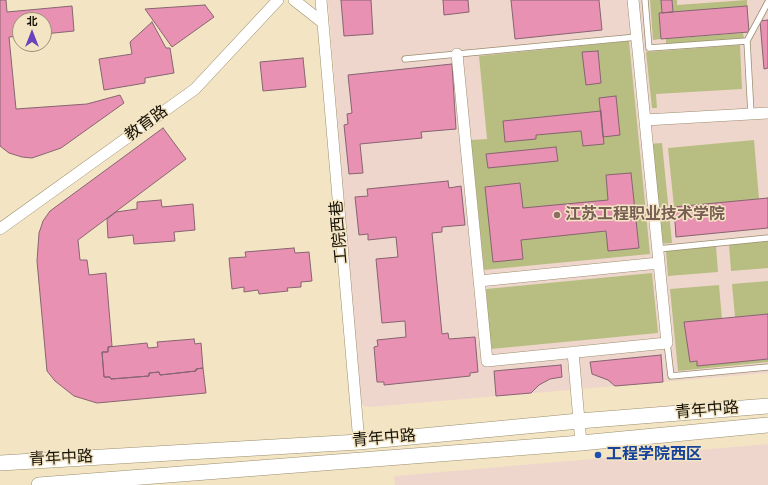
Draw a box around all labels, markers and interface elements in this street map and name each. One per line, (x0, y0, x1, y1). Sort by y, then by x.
north arrow (12, 12, 52, 52)
text: 北 (27, 13, 38, 29)
street label: 教育路 (122, 102, 172, 146)
street label: 工院西巷 (328, 199, 352, 265)
place label: 江苏工程职业技术学院 (565, 205, 725, 225)
marker: 江苏工程职业技术学院 (552, 210, 562, 220)
street label: 青年中路 (674, 399, 740, 423)
street label: 青年中路 (351, 427, 417, 451)
place label: 工程学院西区 (606, 445, 702, 465)
street label: 青年中路 (29, 448, 93, 470)
marker: 工程学院西区 (593, 450, 603, 460)

